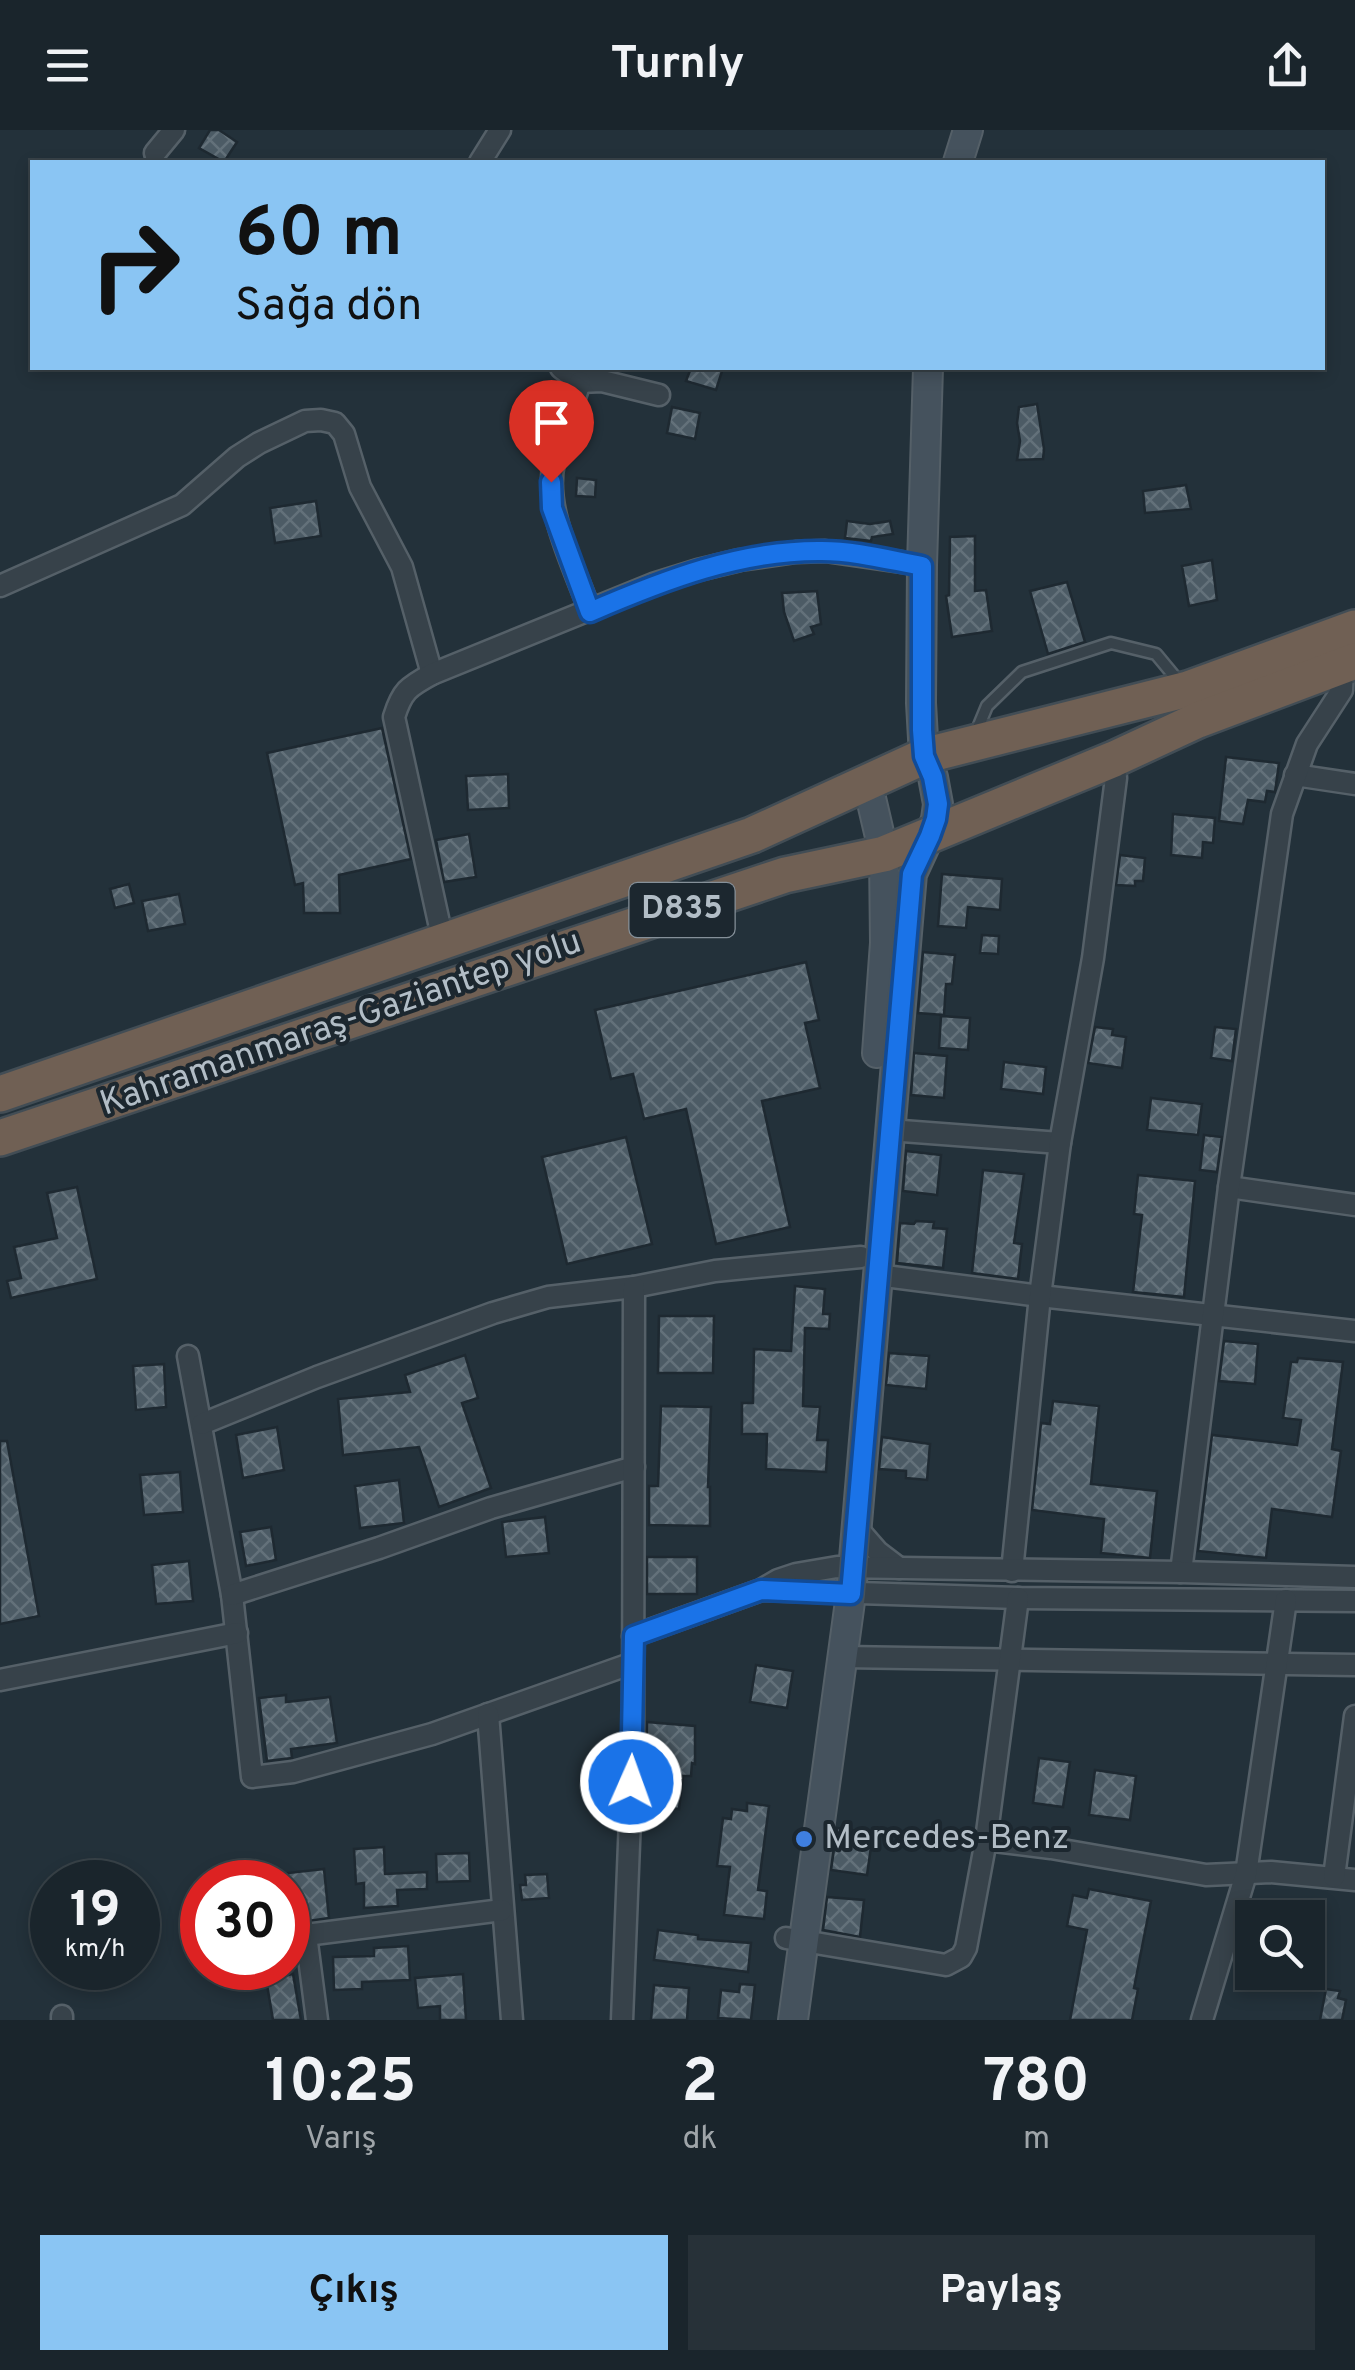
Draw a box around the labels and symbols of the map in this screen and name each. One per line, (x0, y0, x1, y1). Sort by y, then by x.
pin (509, 380, 594, 483)
road number: D835 (630, 883, 734, 937)
street label: Kahramanmaraş-Gaziantep yolu (95, 921, 587, 1127)
position arrow (579, 1730, 683, 1834)
place label: Mercedes-Benz (824, 1817, 1069, 1861)
marker: Mercedes-Benz (793, 1828, 815, 1850)
speed limit sign: 30 (180, 1860, 310, 1990)

